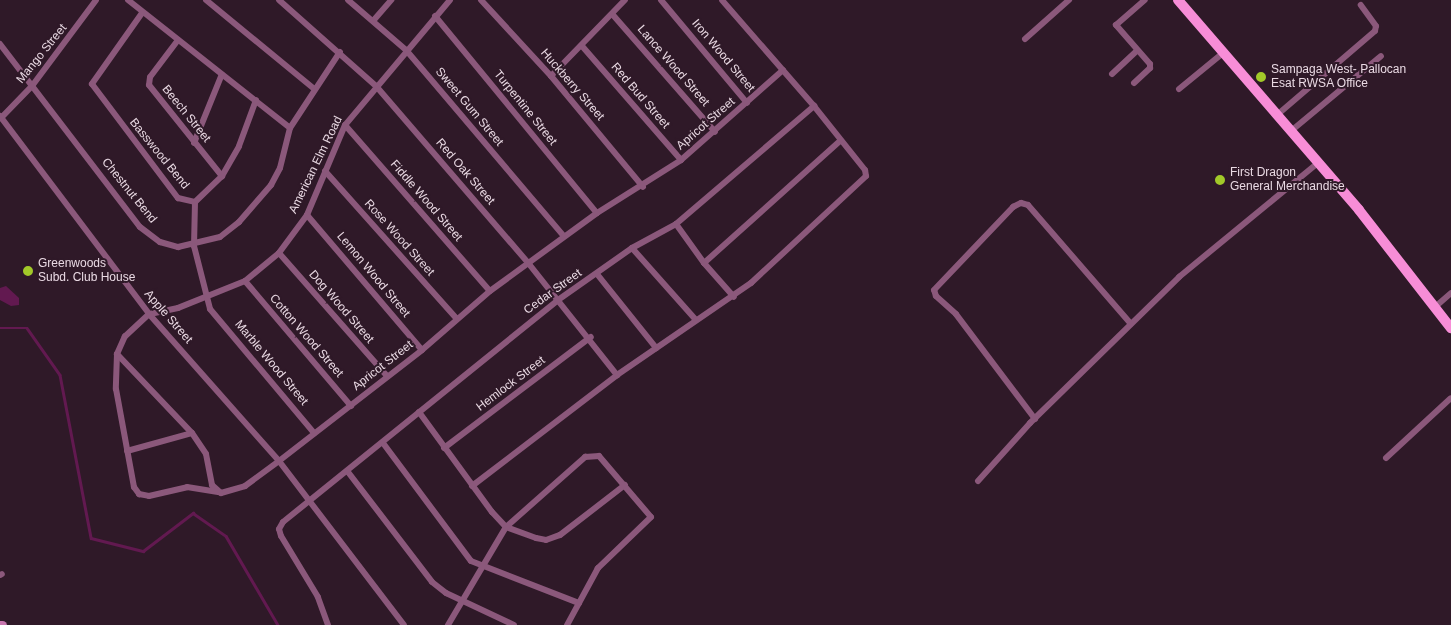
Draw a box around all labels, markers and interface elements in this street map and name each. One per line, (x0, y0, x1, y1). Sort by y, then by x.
street label: Iron Wood Street (688, 17, 758, 95)
street label: Mango Street (14, 21, 70, 87)
street label: Lance Wood Street (634, 23, 712, 109)
street label: Huckberry Street (537, 46, 607, 124)
street label: Red Bud Street (608, 60, 672, 132)
place label: Sampaga West- Pallocan Esat RWSA Office (1271, 63, 1406, 91)
street label: Sweet Gum Street (432, 65, 506, 149)
street label: Turpentine Street (490, 68, 560, 148)
marker: Sampaga West- Pallocan Esat RWSA Office (1255, 71, 1267, 83)
street label: Beech Street (159, 83, 213, 145)
street label: Apricot Street (674, 95, 738, 153)
street label: American Elm Road (286, 114, 346, 216)
street label: Basswood Bend (126, 116, 192, 192)
street label: Red Oak Street (432, 136, 498, 208)
street label: Chestnut Bend (98, 156, 160, 226)
street label: Fiddle Wood Street (387, 158, 465, 244)
place label: First Dragon General Merchandise (1230, 166, 1345, 194)
marker: First Dragon General Merchandise (1214, 174, 1226, 186)
street label: Rose Wood Street (361, 197, 437, 279)
street label: Lemon Wood Street (333, 230, 413, 320)
place label: Greenwoods Subd. Club House (38, 257, 135, 285)
marker: Greenwoods Subd. Club House (22, 265, 34, 277)
street label: Cedar Street (521, 266, 585, 318)
street label: Dog Wood Street (305, 268, 377, 346)
street label: Apple Street (141, 287, 195, 347)
street label: Cotton Wood Street (266, 292, 346, 380)
street label: Marble Wood Street (231, 318, 311, 408)
street label: Apricot Street (350, 338, 416, 394)
street label: Hemlock Street (474, 354, 548, 414)

